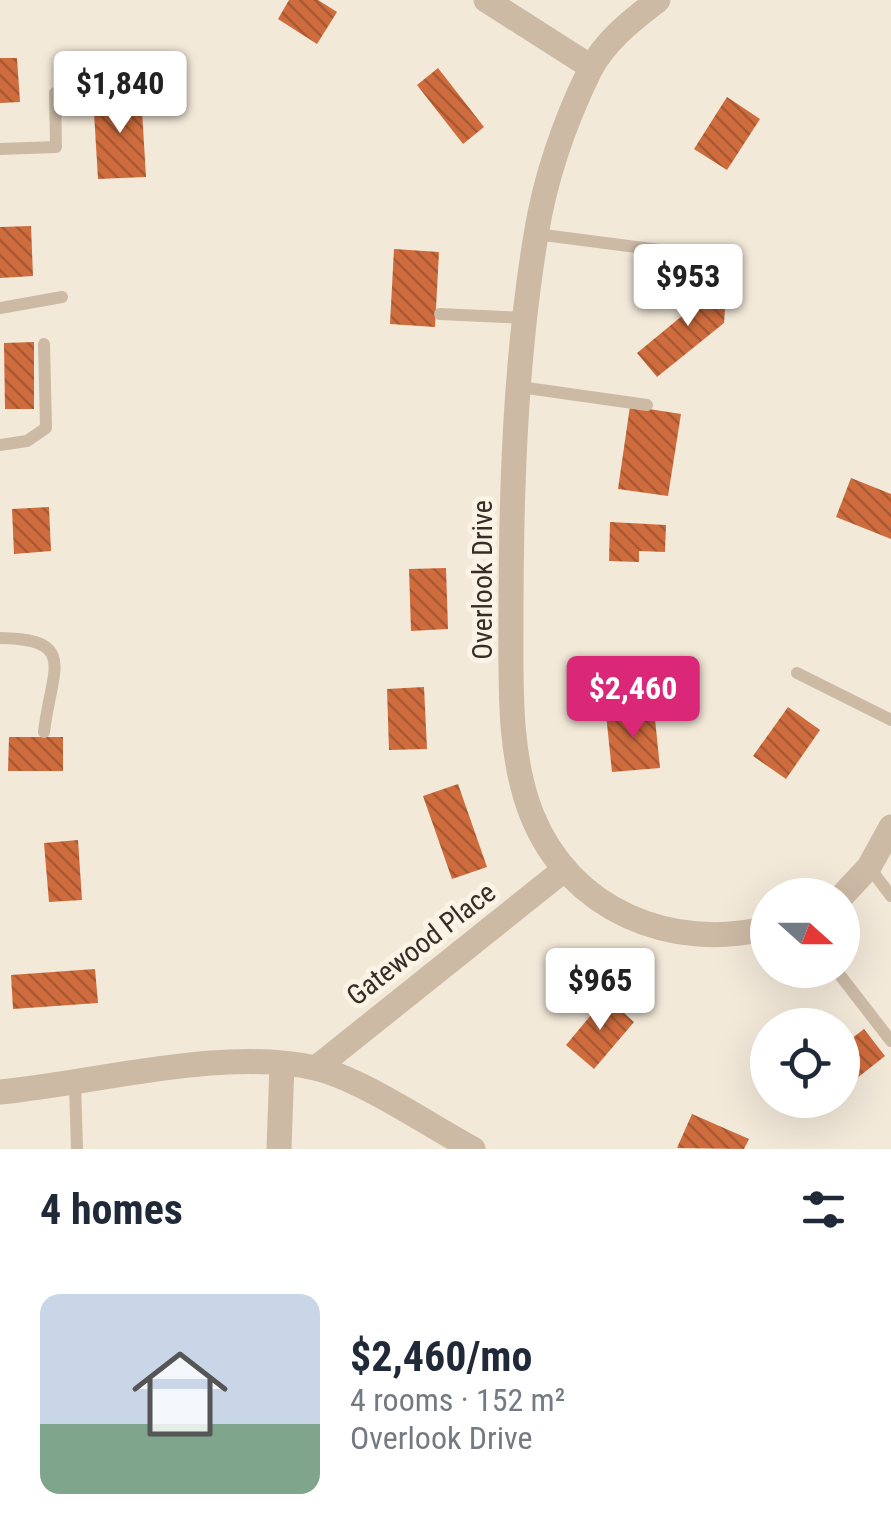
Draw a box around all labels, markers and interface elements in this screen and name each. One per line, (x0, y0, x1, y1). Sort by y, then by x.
pin: $1,840 (39, 51, 201, 136)
text: $1,840 (76, 64, 164, 102)
pin: $953 (629, 244, 747, 329)
text: $953 (656, 257, 720, 295)
street label: Overlook Drive (466, 500, 499, 660)
pin: $2,460 (552, 656, 714, 741)
text: $2,460 (589, 669, 677, 707)
street label: Gatewood Place (340, 876, 502, 1012)
north arrow (750, 878, 860, 988)
map controls (750, 878, 860, 1118)
pin: $965 (541, 948, 659, 1033)
text: $965 (568, 961, 632, 999)
button: locate (750, 1008, 860, 1118)
icon: filters (796, 1182, 851, 1237)
text: 4 homes (40, 1185, 183, 1234)
text: $2,460/mo (350, 1332, 532, 1381)
icon: home (120, 1334, 240, 1454)
text: 4 rooms · 152 m² (350, 1381, 565, 1419)
text: Overlook Drive (350, 1419, 533, 1457)

